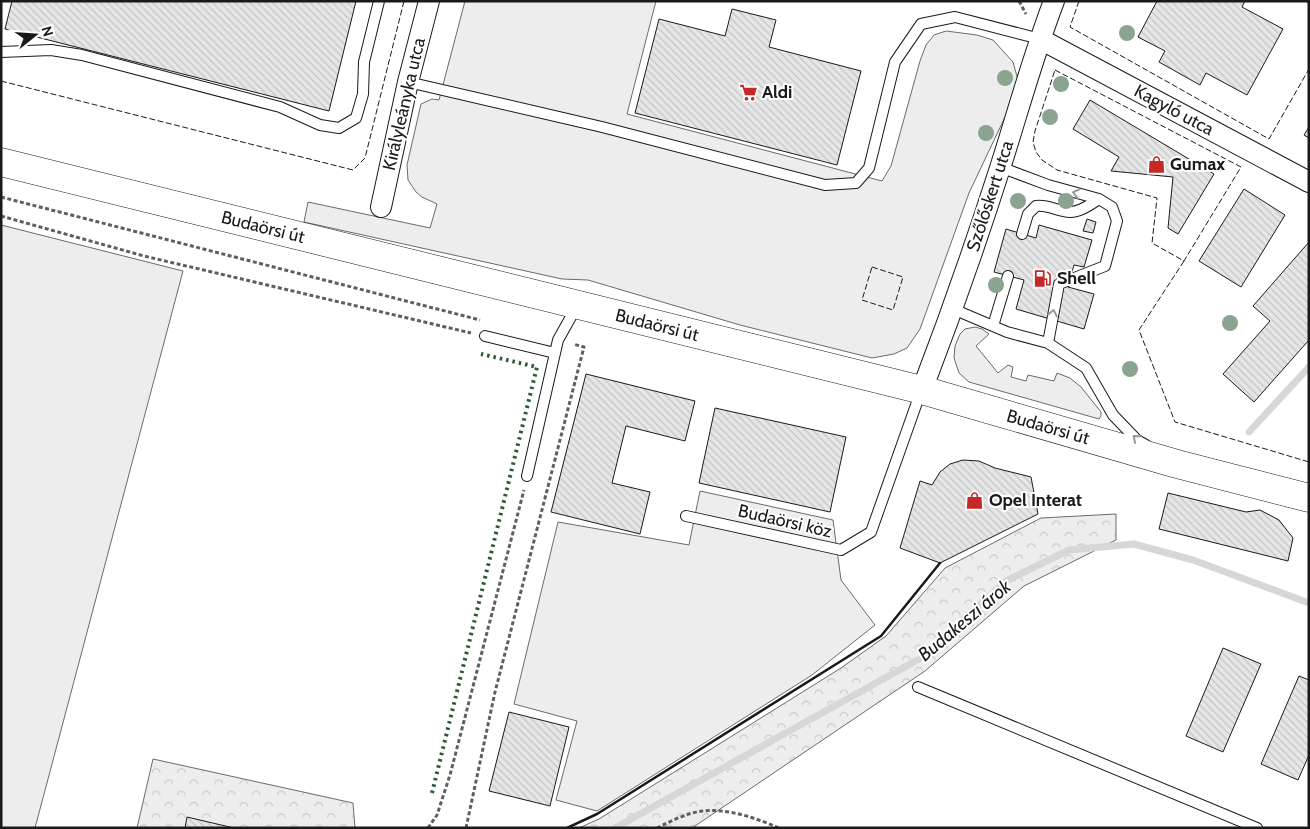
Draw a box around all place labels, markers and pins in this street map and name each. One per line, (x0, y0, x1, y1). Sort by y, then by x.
place label: Aldi (762, 81, 792, 103)
supermarket icon: Aldi (738, 82, 758, 102)
place label: Gumax (1170, 153, 1225, 175)
shop icon: Gumax (1146, 154, 1166, 174)
place label: Shell (1057, 267, 1096, 289)
fuel station icon: Shell (1033, 268, 1053, 288)
place label: Opel Interat (989, 489, 1082, 511)
shop icon: Opel Interat (965, 490, 985, 510)

